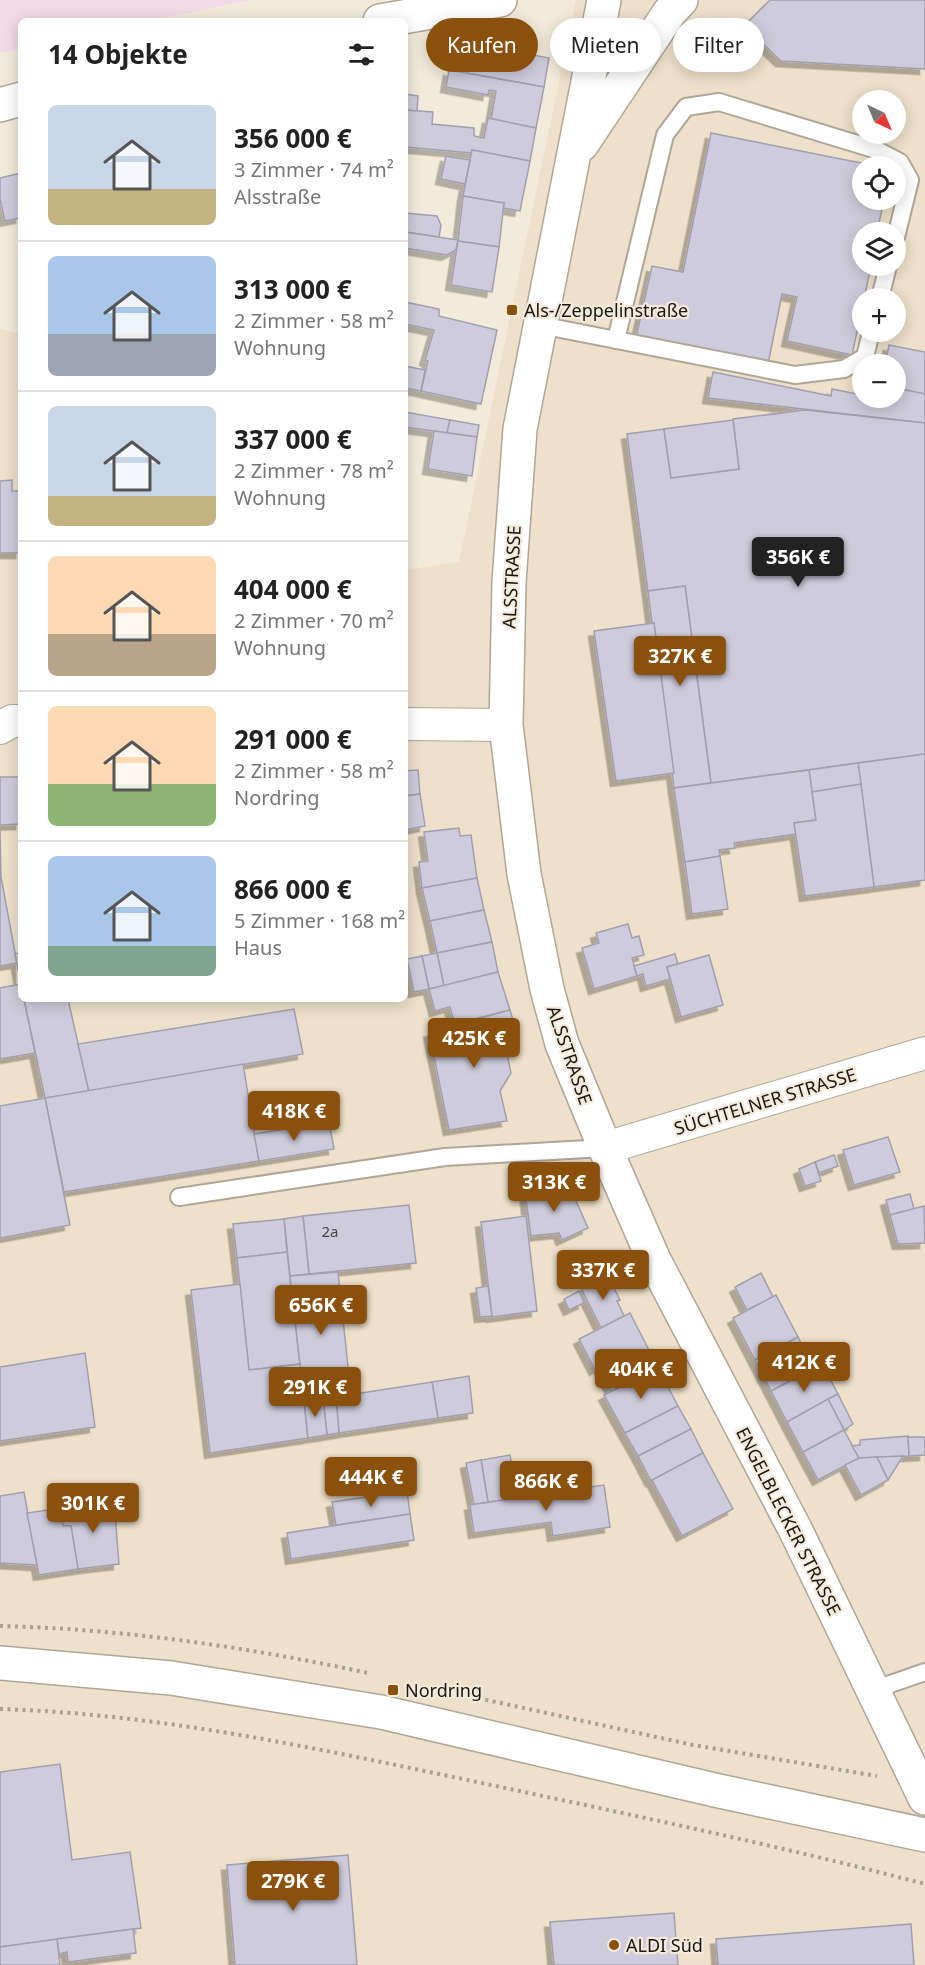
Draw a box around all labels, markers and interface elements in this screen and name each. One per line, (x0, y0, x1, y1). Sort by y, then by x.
chip: Kaufen (426, 18, 538, 72)
chip: Mieten (550, 18, 661, 72)
chip: Filter (673, 18, 764, 72)
text: 14 Objekte (48, 36, 188, 72)
icon: filters (345, 38, 378, 71)
north arrow (852, 90, 906, 144)
map controls (852, 90, 906, 408)
text: 356 000 € (234, 120, 352, 156)
icon: home (96, 129, 168, 201)
text: 3 Zimmer · 74 m² (234, 156, 394, 183)
button: locate (852, 156, 906, 210)
text: Alsstraße (234, 183, 321, 210)
button: layers (852, 222, 906, 276)
text: 313 000 € (234, 271, 352, 307)
icon: home (96, 280, 168, 352)
button: + (852, 288, 906, 342)
place label: Als-/Zeppelinstraße (524, 298, 688, 322)
marker: Als-/Zeppelinstraße (505, 303, 519, 317)
text: 2 Zimmer · 58 m² (234, 307, 394, 334)
text: Wohnung (234, 334, 326, 361)
button: − (852, 354, 906, 408)
text: 337 000 € (234, 421, 352, 457)
icon: home (96, 430, 168, 502)
text: 2 Zimmer · 78 m² (234, 457, 394, 484)
text: Wohnung (234, 484, 326, 511)
street label: ALSSTRASSE (496, 525, 526, 629)
pin: 356K € (749, 537, 847, 588)
text: 356K € (766, 543, 830, 570)
text: 404 000 € (234, 571, 352, 607)
icon: home (96, 580, 168, 652)
text: 2 Zimmer · 70 m² (234, 607, 394, 634)
text: Wohnung (234, 634, 326, 661)
pin: 327K € (631, 636, 729, 687)
text: 327K € (648, 642, 712, 669)
text: 291 000 € (234, 721, 352, 757)
icon: home (96, 730, 168, 802)
text: 2 Zimmer · 58 m² (234, 757, 394, 784)
text: Nordring (234, 784, 320, 811)
text: 866 000 € (234, 871, 352, 907)
icon: home (96, 880, 168, 952)
text: 5 Zimmer · 168 m² (234, 907, 405, 934)
text: Haus (234, 934, 282, 961)
street label: ALSSTRASSE (542, 1002, 598, 1108)
pin: 425K € (425, 1018, 523, 1069)
text: 425K € (442, 1024, 506, 1051)
street label: SÜCHTELNER STRASSE (671, 1062, 859, 1140)
pin: 418K € (245, 1091, 343, 1142)
text: 418K € (262, 1097, 326, 1124)
pin: 313K € (505, 1162, 603, 1213)
text: 313K € (522, 1168, 586, 1195)
house number: 2a (322, 1221, 339, 1241)
pin: 337K € (554, 1250, 652, 1301)
text: 337K € (571, 1256, 635, 1283)
pin: 656K € (272, 1285, 370, 1336)
text: 656K € (289, 1291, 353, 1318)
pin: 412K € (755, 1342, 853, 1393)
text: 412K € (772, 1348, 836, 1375)
pin: 404K € (592, 1349, 690, 1400)
text: 404K € (609, 1355, 673, 1382)
pin: 291K € (266, 1367, 364, 1418)
text: 291K € (283, 1373, 347, 1400)
street label: ENGELBLECKER STRASSE (731, 1423, 847, 1619)
pin: 444K € (322, 1457, 420, 1508)
pin: 866K € (497, 1461, 595, 1512)
text: 444K € (339, 1463, 403, 1490)
text: 866K € (514, 1467, 578, 1494)
pin: 301K € (44, 1483, 142, 1534)
text: 301K € (61, 1489, 125, 1516)
place label: Nordring (405, 1678, 482, 1702)
marker: Nordring (386, 1683, 400, 1697)
pin: 279K € (244, 1861, 342, 1912)
text: 279K € (261, 1867, 325, 1894)
place label: ALDI Süd (626, 1933, 703, 1957)
marker: ALDI Süd (607, 1938, 621, 1952)

